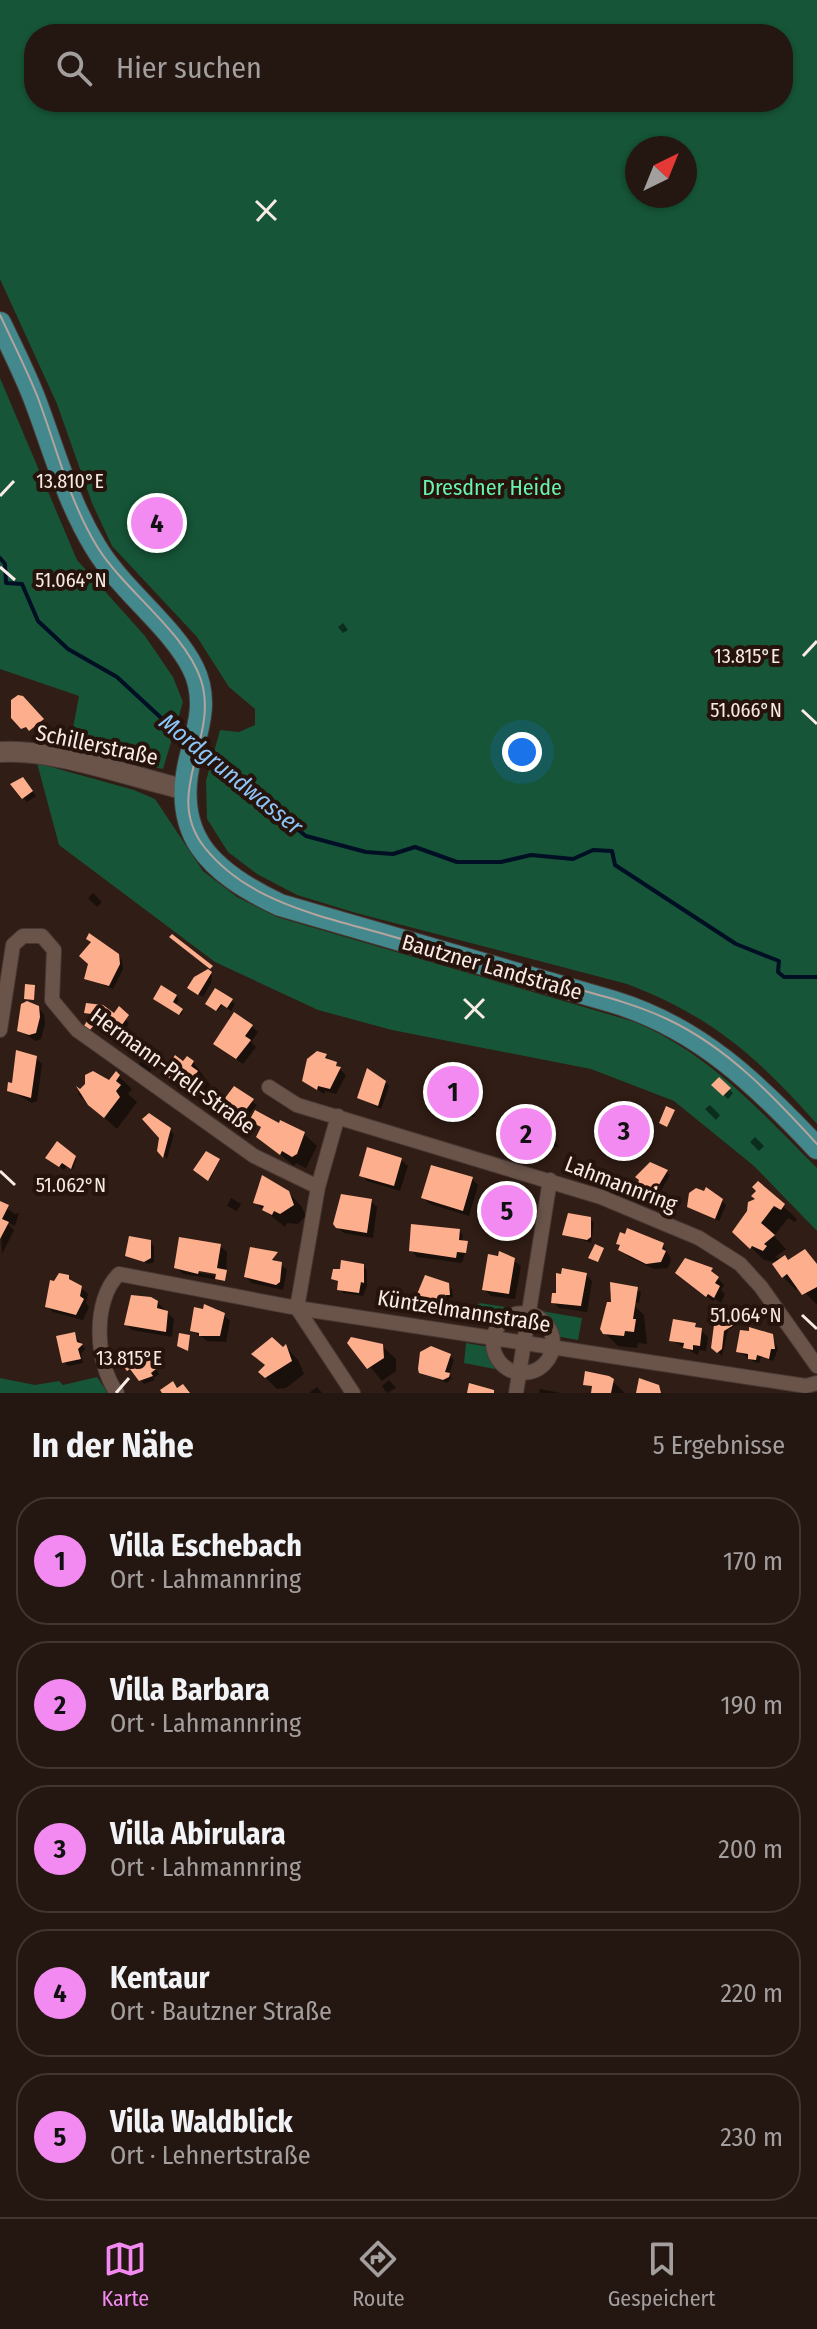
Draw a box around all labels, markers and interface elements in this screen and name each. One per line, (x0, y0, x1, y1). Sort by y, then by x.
search box (24, 24, 793, 112)
icon: search (52, 46, 96, 90)
text: Hier suchen (116, 50, 262, 86)
north arrow (625, 136, 697, 208)
text: 13.810°E (36, 469, 104, 493)
park label: Dresdner Heide (422, 474, 562, 501)
pin: 4 (131, 493, 183, 553)
text: 51.064°N (35, 568, 107, 592)
text: 13.815°E (714, 644, 780, 668)
text: 51.066°N (710, 698, 782, 722)
water label: Mordgrundwasser (154, 708, 309, 841)
street label: Schillerstraße (33, 719, 161, 771)
your location (502, 732, 542, 772)
street label: Bautzner Landstraße (399, 928, 585, 1006)
street label: Hermann-Prell-Straße (85, 1002, 261, 1140)
pin: 1 (427, 1062, 479, 1122)
pin: 3 (598, 1101, 650, 1161)
pin: 2 (500, 1104, 552, 1164)
street label: Lahmannring (561, 1150, 682, 1218)
text: 51.062°N (36, 1173, 106, 1197)
pin: 5 (481, 1181, 533, 1241)
street label: Küntzelmannstraße (376, 1284, 552, 1338)
text: 51.064°N (710, 1303, 782, 1327)
text: 13.815°E (96, 1346, 162, 1370)
text: In der Nähe (32, 1425, 194, 1466)
text: 5 Ergebnisse (653, 1430, 785, 1461)
text: Villa Eschebach (110, 1528, 302, 1564)
text: 1 (55, 1546, 66, 1577)
text: 170 m (723, 1546, 783, 1577)
text: Ort · Lahmannring (110, 1564, 301, 1595)
text: Villa Barbara (110, 1672, 270, 1708)
text: 2 (54, 1690, 66, 1721)
text: 190 m (721, 1690, 783, 1721)
text: Ort · Lahmannring (110, 1708, 301, 1739)
text: Villa Abirulara (110, 1816, 286, 1852)
text: 3 (54, 1834, 66, 1865)
text: 200 m (718, 1834, 783, 1865)
text: Ort · Lahmannring (110, 1852, 301, 1883)
text: Kentaur (110, 1960, 210, 1996)
text: 4 (53, 1978, 67, 2009)
text: 220 m (720, 1978, 783, 2009)
text: Ort · Bautzner Straße (110, 1996, 332, 2027)
text: Villa Waldblick (110, 2104, 293, 2140)
text: 5 (54, 2122, 66, 2153)
text: 230 m (720, 2122, 783, 2153)
text: Ort · Lehnertstraße (110, 2140, 311, 2171)
tab: Karte (102, 2237, 149, 2312)
tab: Route (352, 2237, 405, 2312)
tab: Gespeichert (608, 2237, 715, 2312)

